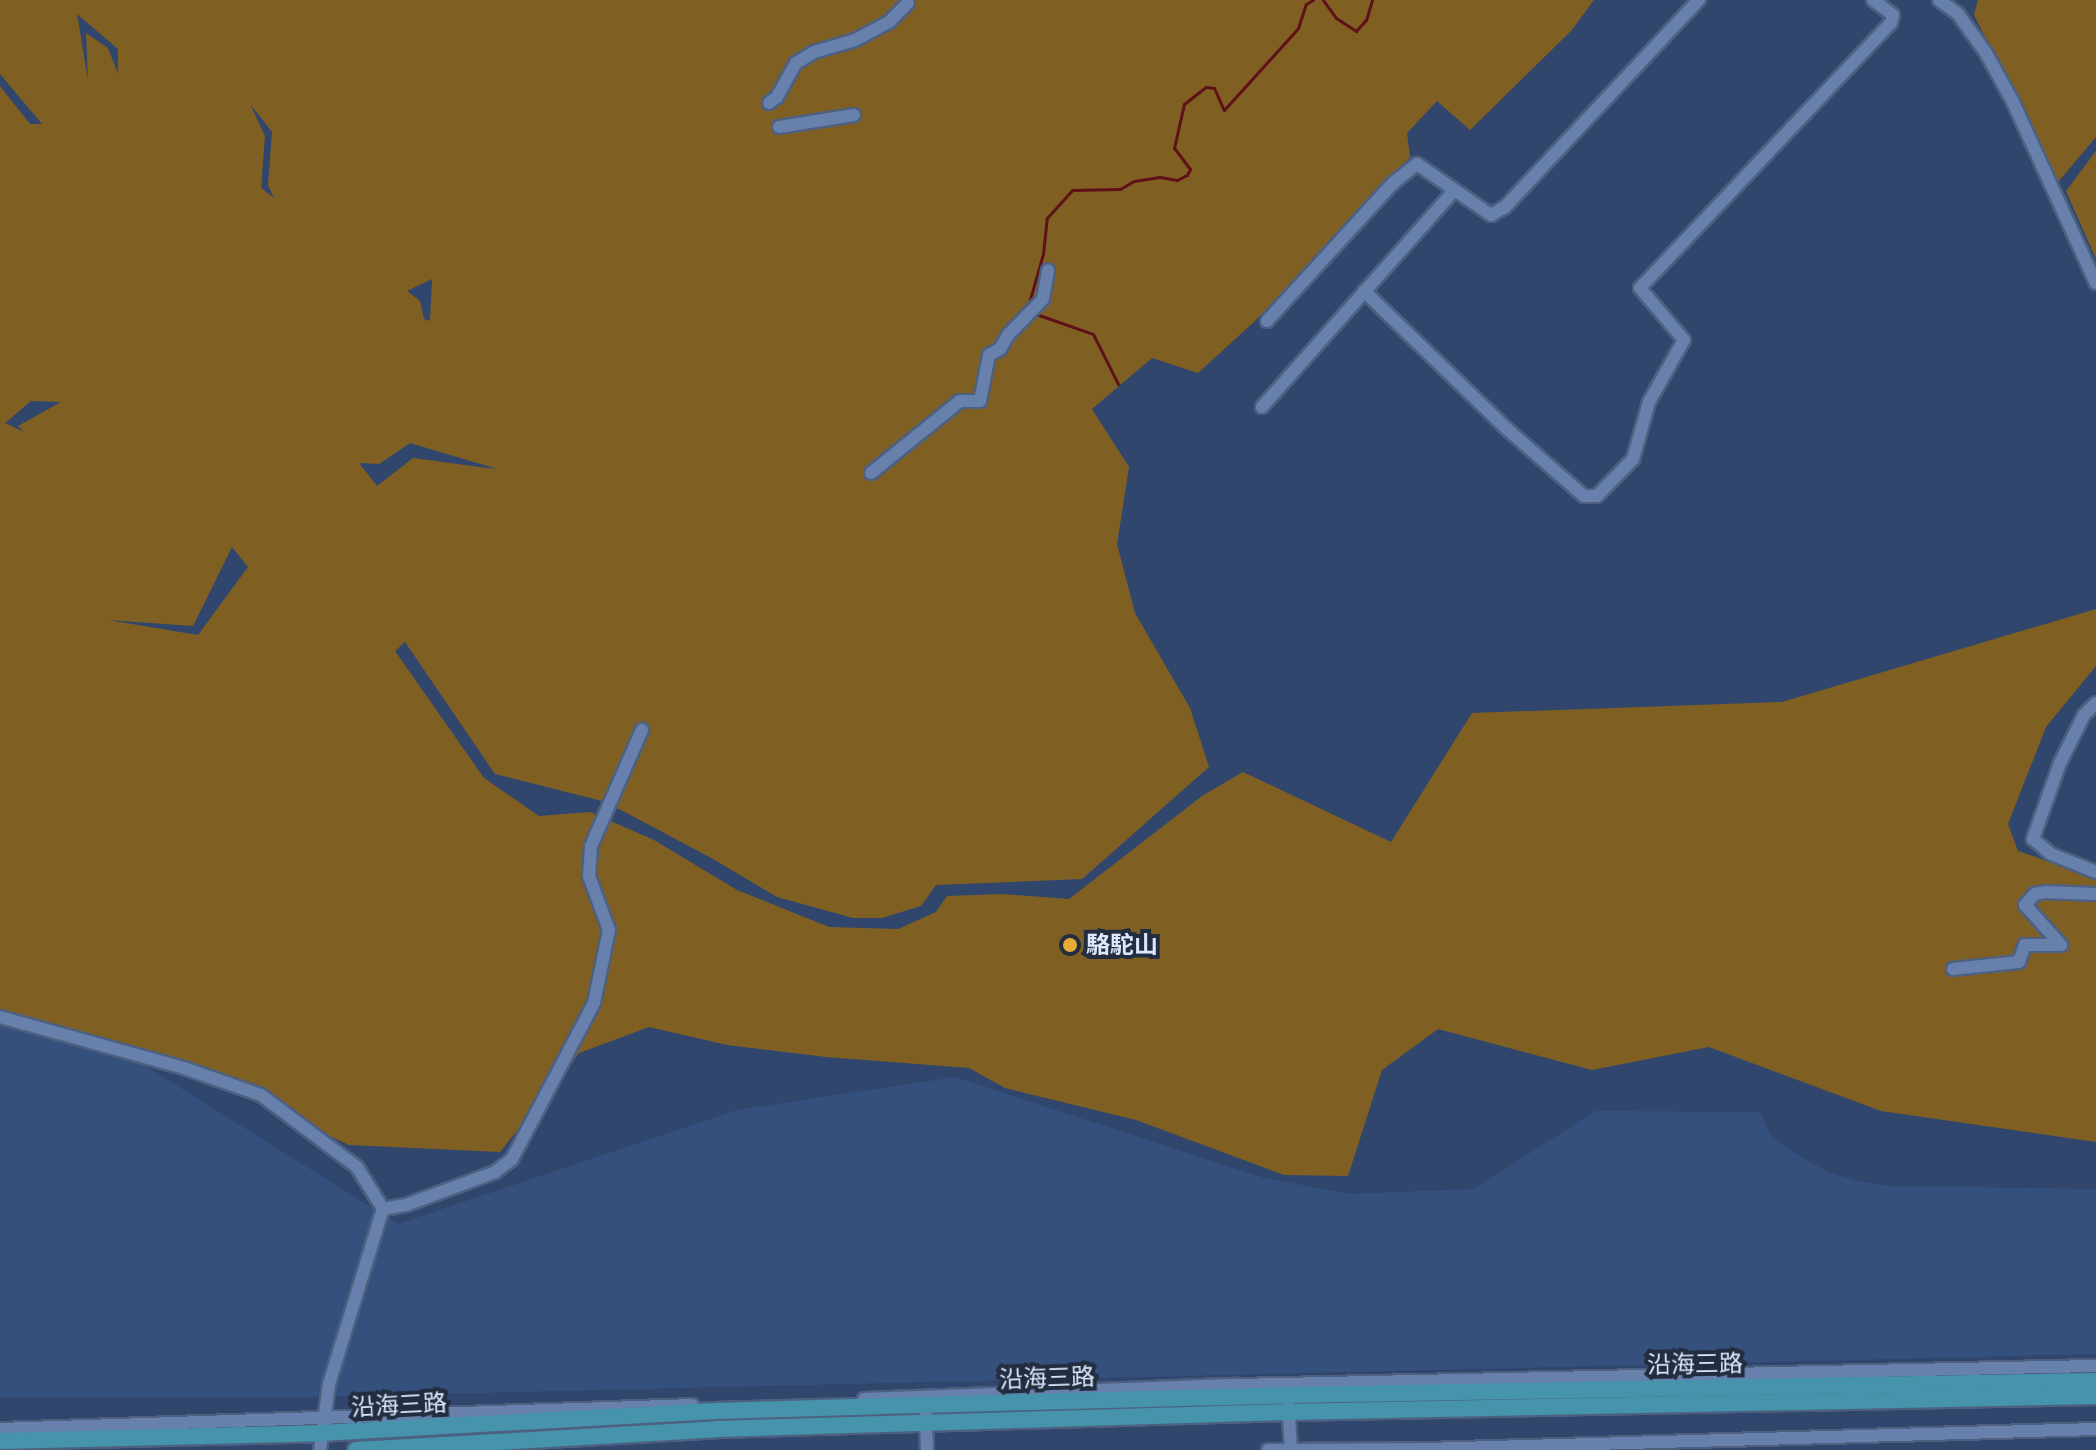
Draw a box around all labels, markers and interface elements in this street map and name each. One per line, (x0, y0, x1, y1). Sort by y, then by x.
place label: 駱駝山 (1086, 931, 1158, 959)
marker: 駱駝山 (1061, 936, 1079, 954)
street label: 沿海三路 (1647, 1349, 1743, 1379)
street label: 沿海三路 (999, 1362, 1095, 1394)
street label: 沿海三路 (350, 1388, 448, 1422)

